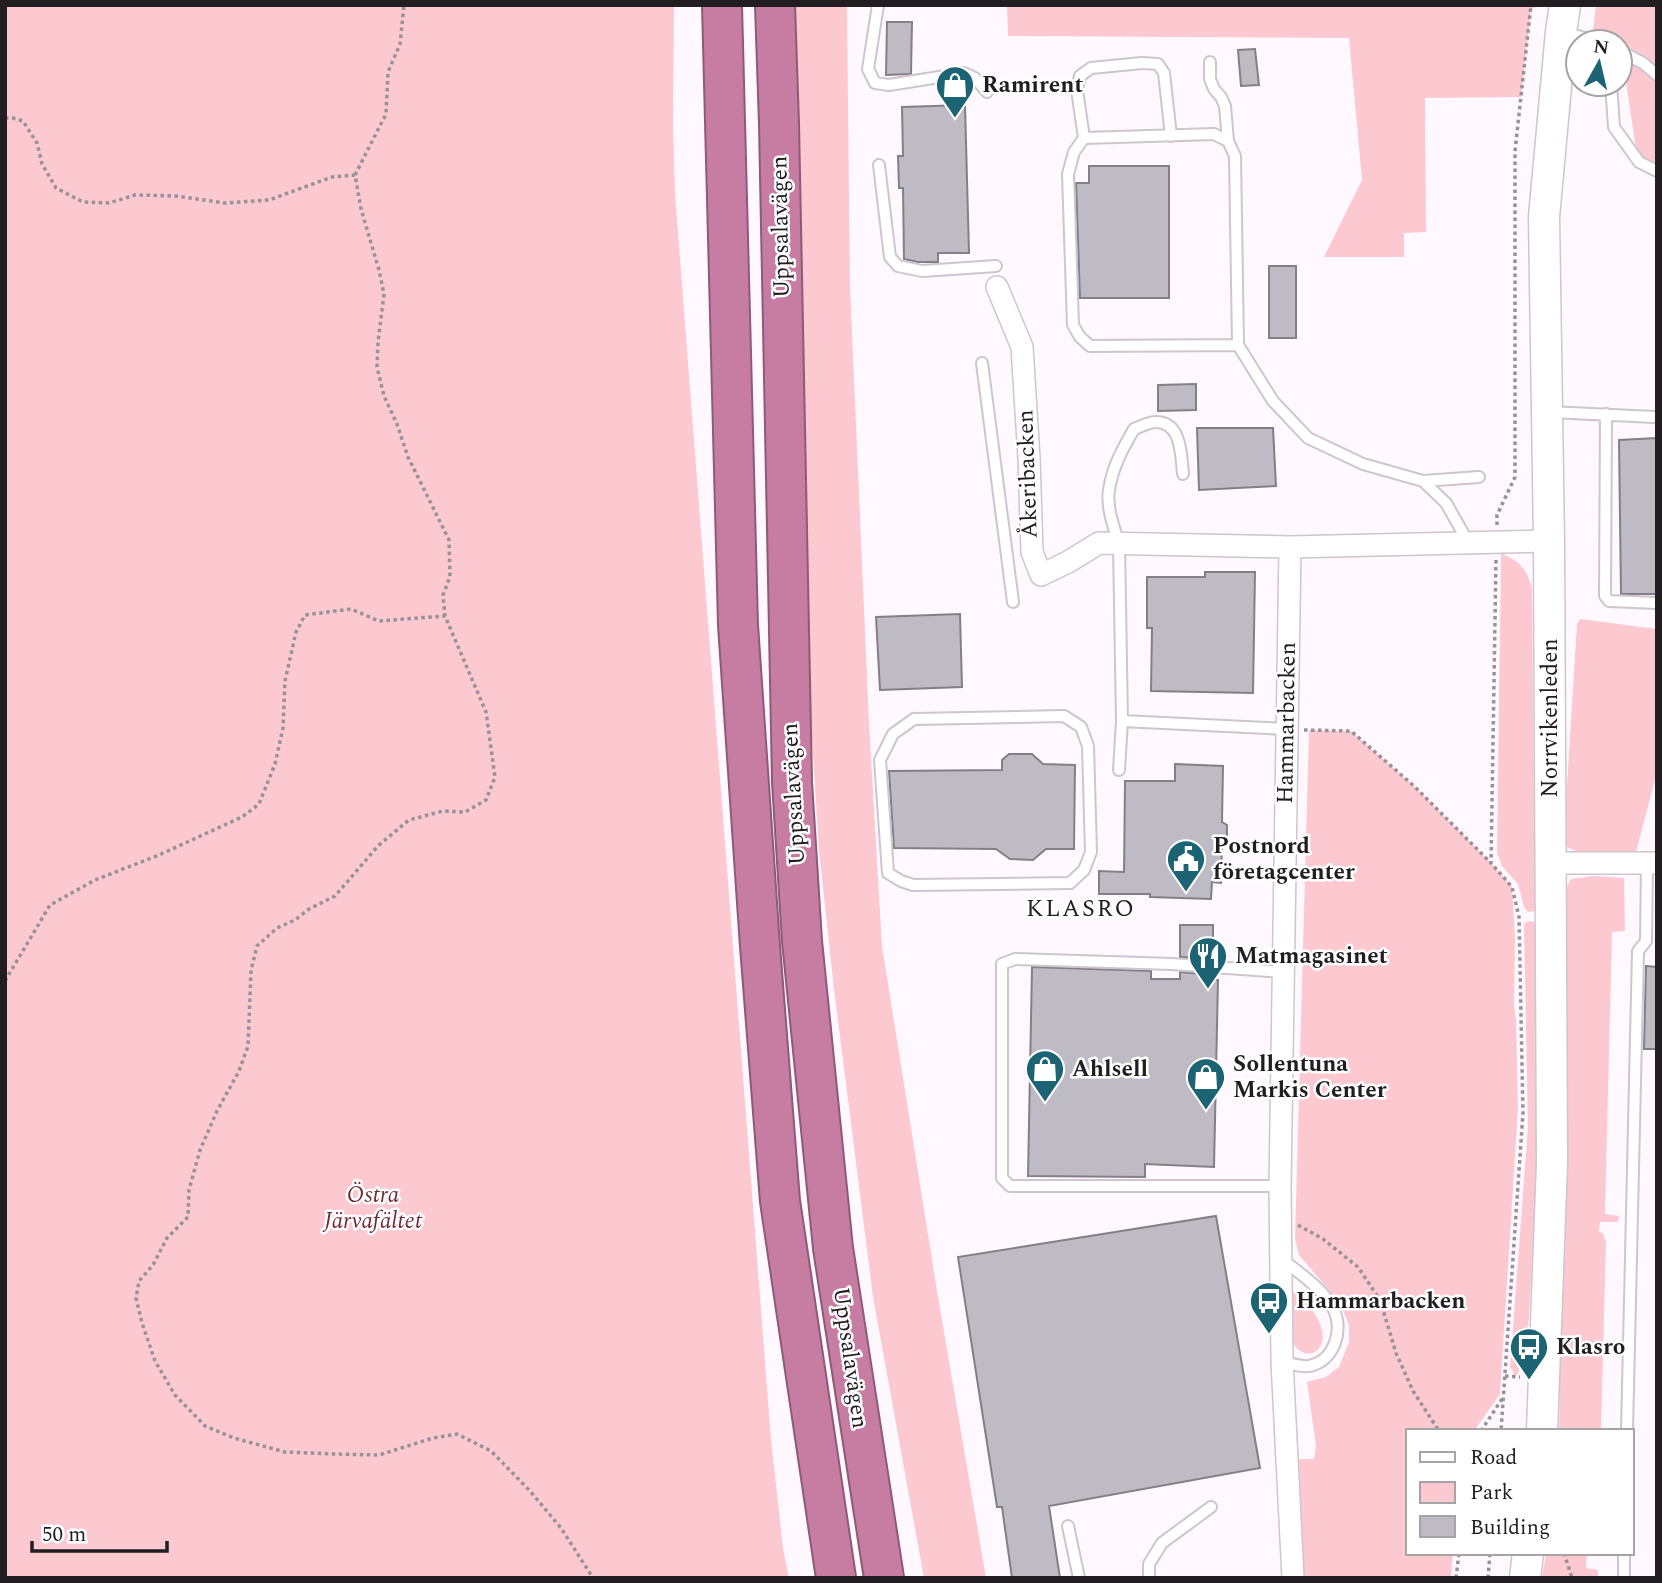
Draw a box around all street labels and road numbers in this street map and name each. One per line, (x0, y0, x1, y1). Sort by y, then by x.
street label: Uppsalavägen (762, 156, 800, 298)
street label: Åkeribacken (1008, 409, 1048, 539)
street label: Norrvikenleden (1533, 638, 1568, 798)
street label: Hammarbacken (1268, 642, 1306, 804)
street label: Uppsalavägen (773, 722, 815, 866)
street label: Uppsalavägen (823, 1285, 877, 1431)

